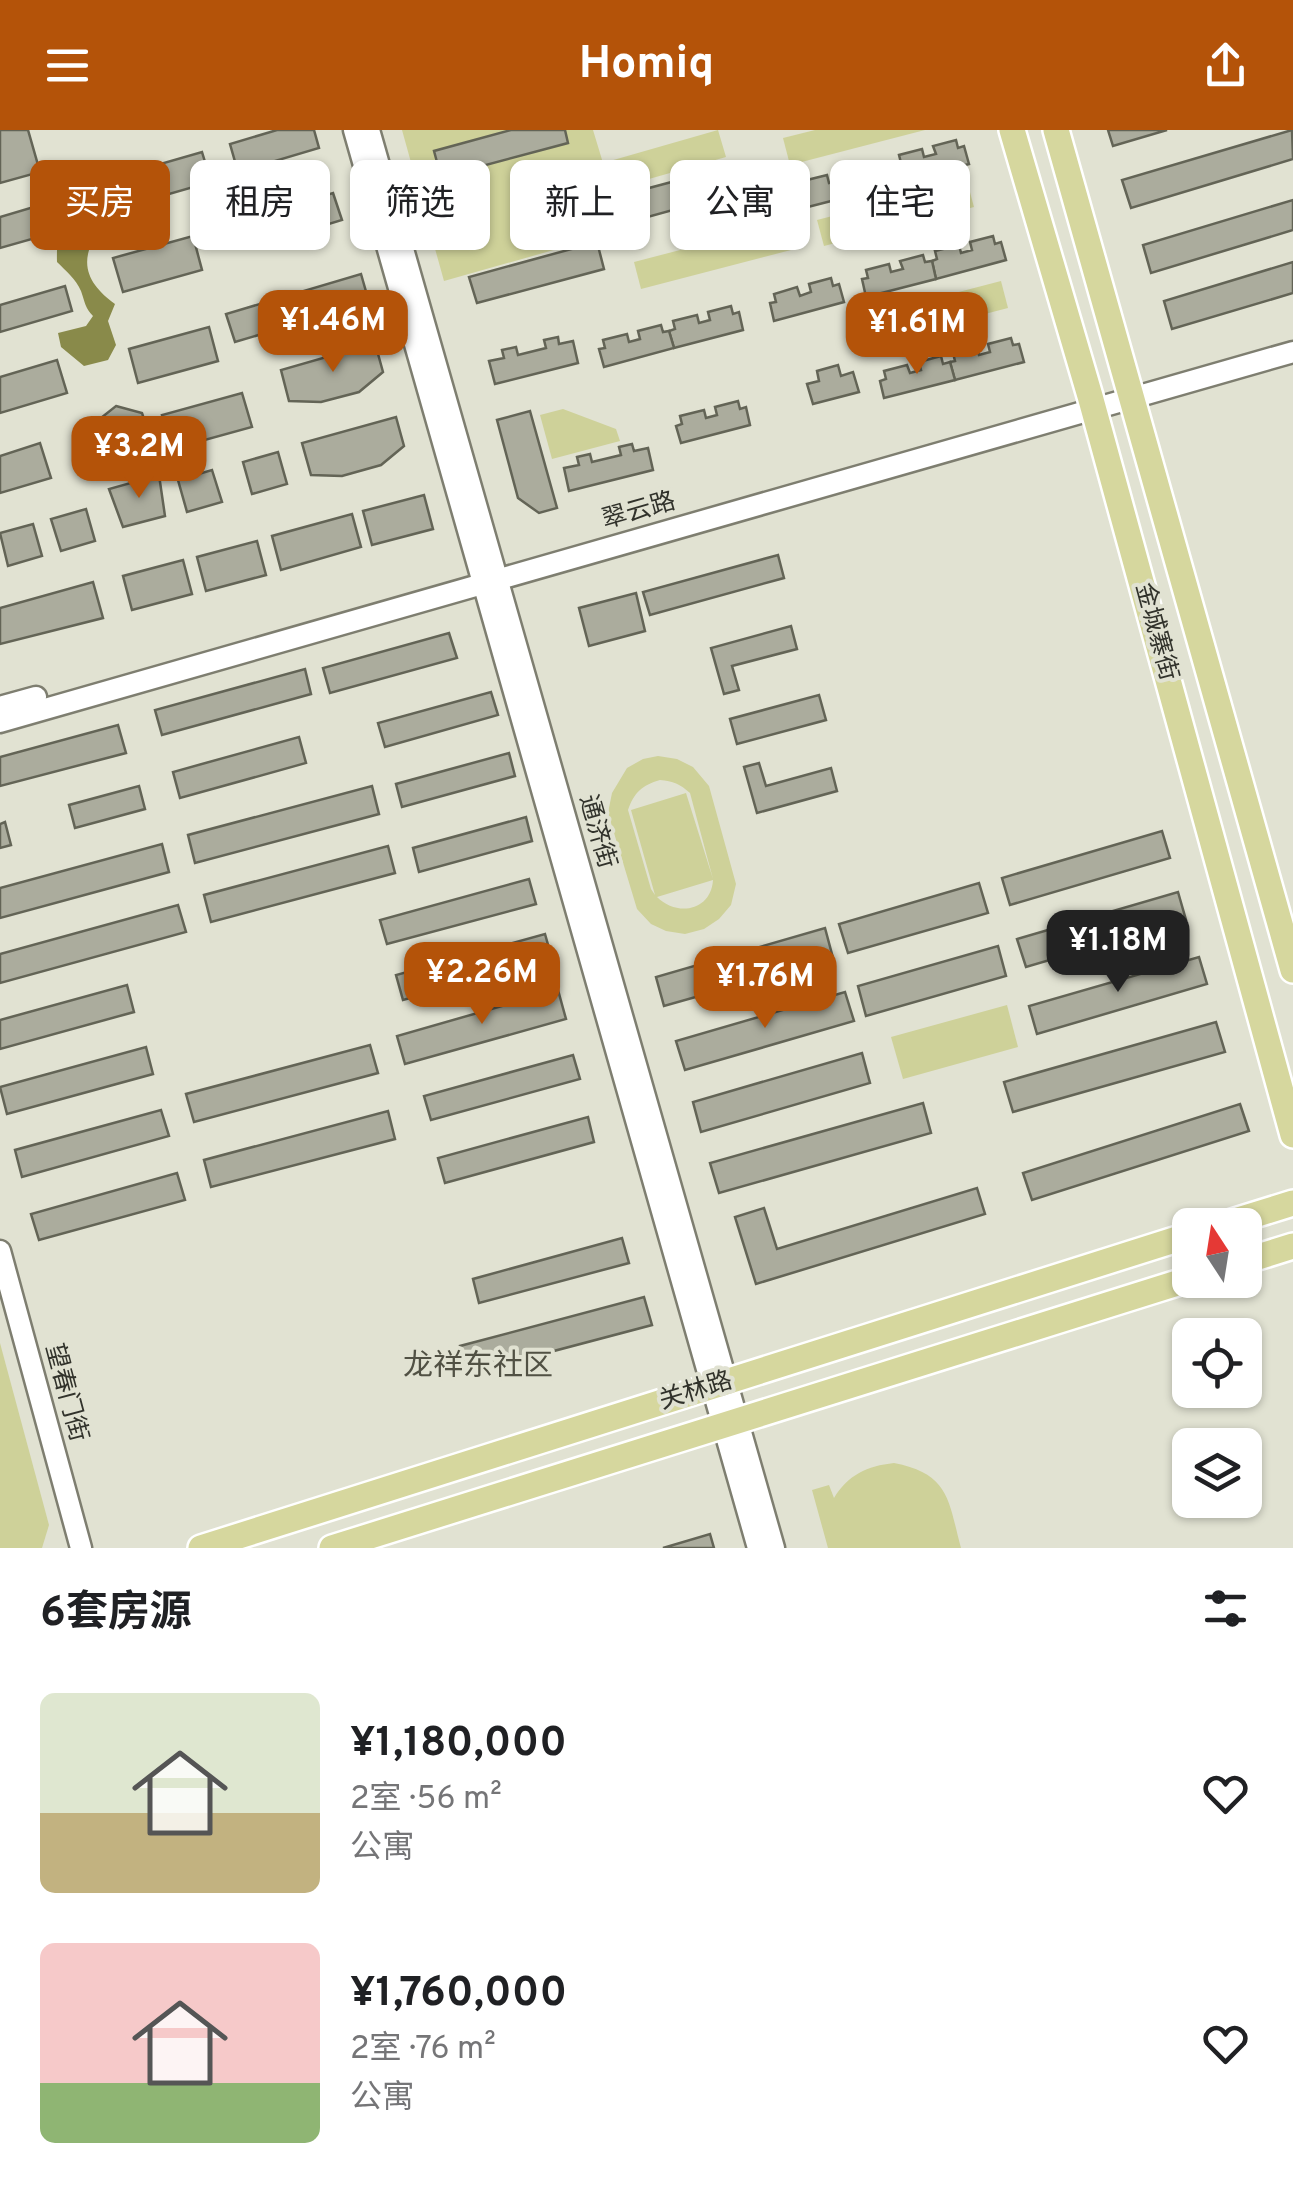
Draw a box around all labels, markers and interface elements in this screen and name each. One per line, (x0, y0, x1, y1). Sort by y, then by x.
text: Homiq (579, 37, 714, 94)
icon: menu (40, 38, 95, 93)
icon: share (1198, 38, 1253, 93)
chip: 买房 (30, 160, 170, 250)
chip: 租房 (190, 160, 330, 250)
chip: 筛选 (350, 160, 490, 250)
chip: 新上 (510, 160, 650, 250)
chip: 公寓 (670, 160, 810, 250)
chip: 住宅 (830, 160, 970, 250)
pin: ¥1.46M (252, 290, 414, 375)
pin: ¥1.61M (836, 292, 998, 377)
text: ¥1.46M (280, 302, 386, 342)
text: ¥1.61M (868, 304, 966, 344)
pin: ¥3.2M (69, 416, 209, 501)
text: ¥3.2M (93, 428, 185, 468)
street label: 翠云路 (599, 486, 679, 538)
street label: 金城寨街 (1127, 580, 1183, 684)
street label: 通济街 (570, 792, 622, 872)
pin: ¥1.18M (1037, 910, 1199, 995)
text: ¥1.18M (1069, 922, 1167, 962)
pin: ¥2.26M (401, 942, 563, 1027)
pin: ¥1.76M (684, 946, 846, 1031)
text: ¥2.26M (426, 954, 538, 994)
text: ¥1.76M (716, 958, 814, 998)
north arrow (1172, 1208, 1262, 1298)
map controls (1172, 1208, 1262, 1518)
button: locate (1172, 1318, 1262, 1408)
street label: 望春门街 (37, 1341, 93, 1445)
district label: 龙祥东社区 (403, 1349, 553, 1386)
street label: 关林路 (655, 1366, 737, 1418)
button: layers (1172, 1428, 1262, 1518)
icon: filters (1198, 1581, 1253, 1636)
text: 6套房源 (40, 1588, 192, 1641)
text: ¥1,180,000 (350, 1718, 567, 1771)
icon: home (120, 1733, 240, 1853)
icon: heart (1198, 1766, 1253, 1821)
text: 2室 · 56 m² (350, 1780, 502, 1820)
text: 公寓 (350, 1829, 414, 1869)
text: ¥1,760,000 (350, 1968, 567, 2021)
icon: home (120, 1983, 240, 2103)
icon: heart (1198, 2016, 1253, 2071)
text: 2室 · 76 m² (350, 2030, 496, 2070)
text: 公寓 (350, 2079, 414, 2119)

